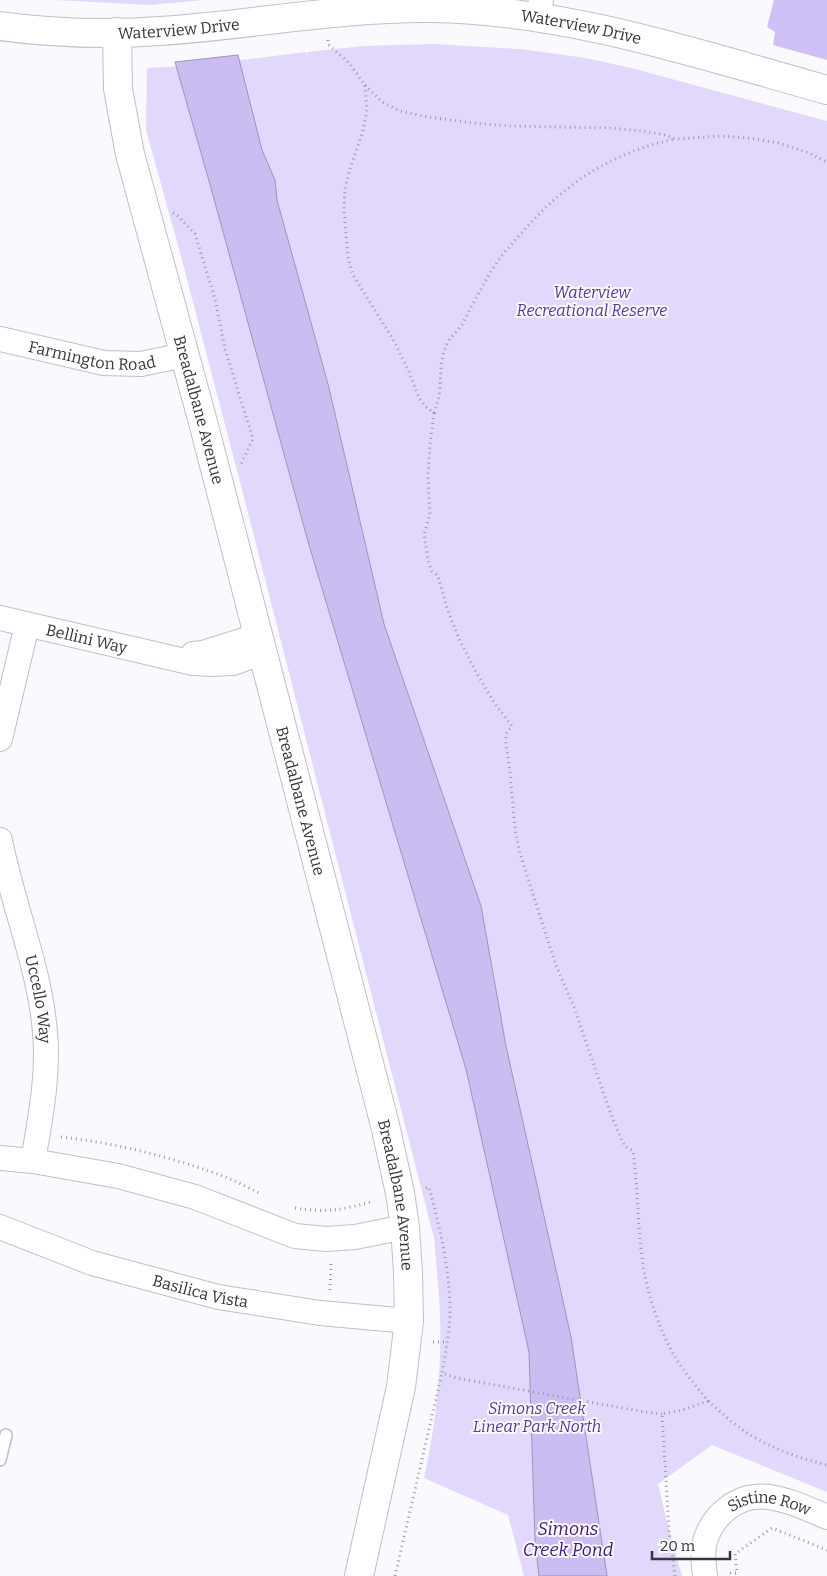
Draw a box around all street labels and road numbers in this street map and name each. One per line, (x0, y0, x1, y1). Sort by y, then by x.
street label: Waterview Drive (520, 6, 643, 48)
street label: Waterview Drive (117, 15, 241, 43)
street label: Breadalbane Avenue (170, 333, 228, 486)
street label: Farmington Road (27, 337, 158, 375)
street label: Bellini Way (44, 620, 130, 657)
street label: Breadalbane Avenue (272, 724, 329, 877)
street label: Uccello Way (21, 953, 55, 1045)
street label: Breadalbane Avenue (374, 1117, 417, 1271)
street label: Basilica Vista (151, 1271, 250, 1312)
street label: Sistine Row (724, 1487, 814, 1519)

